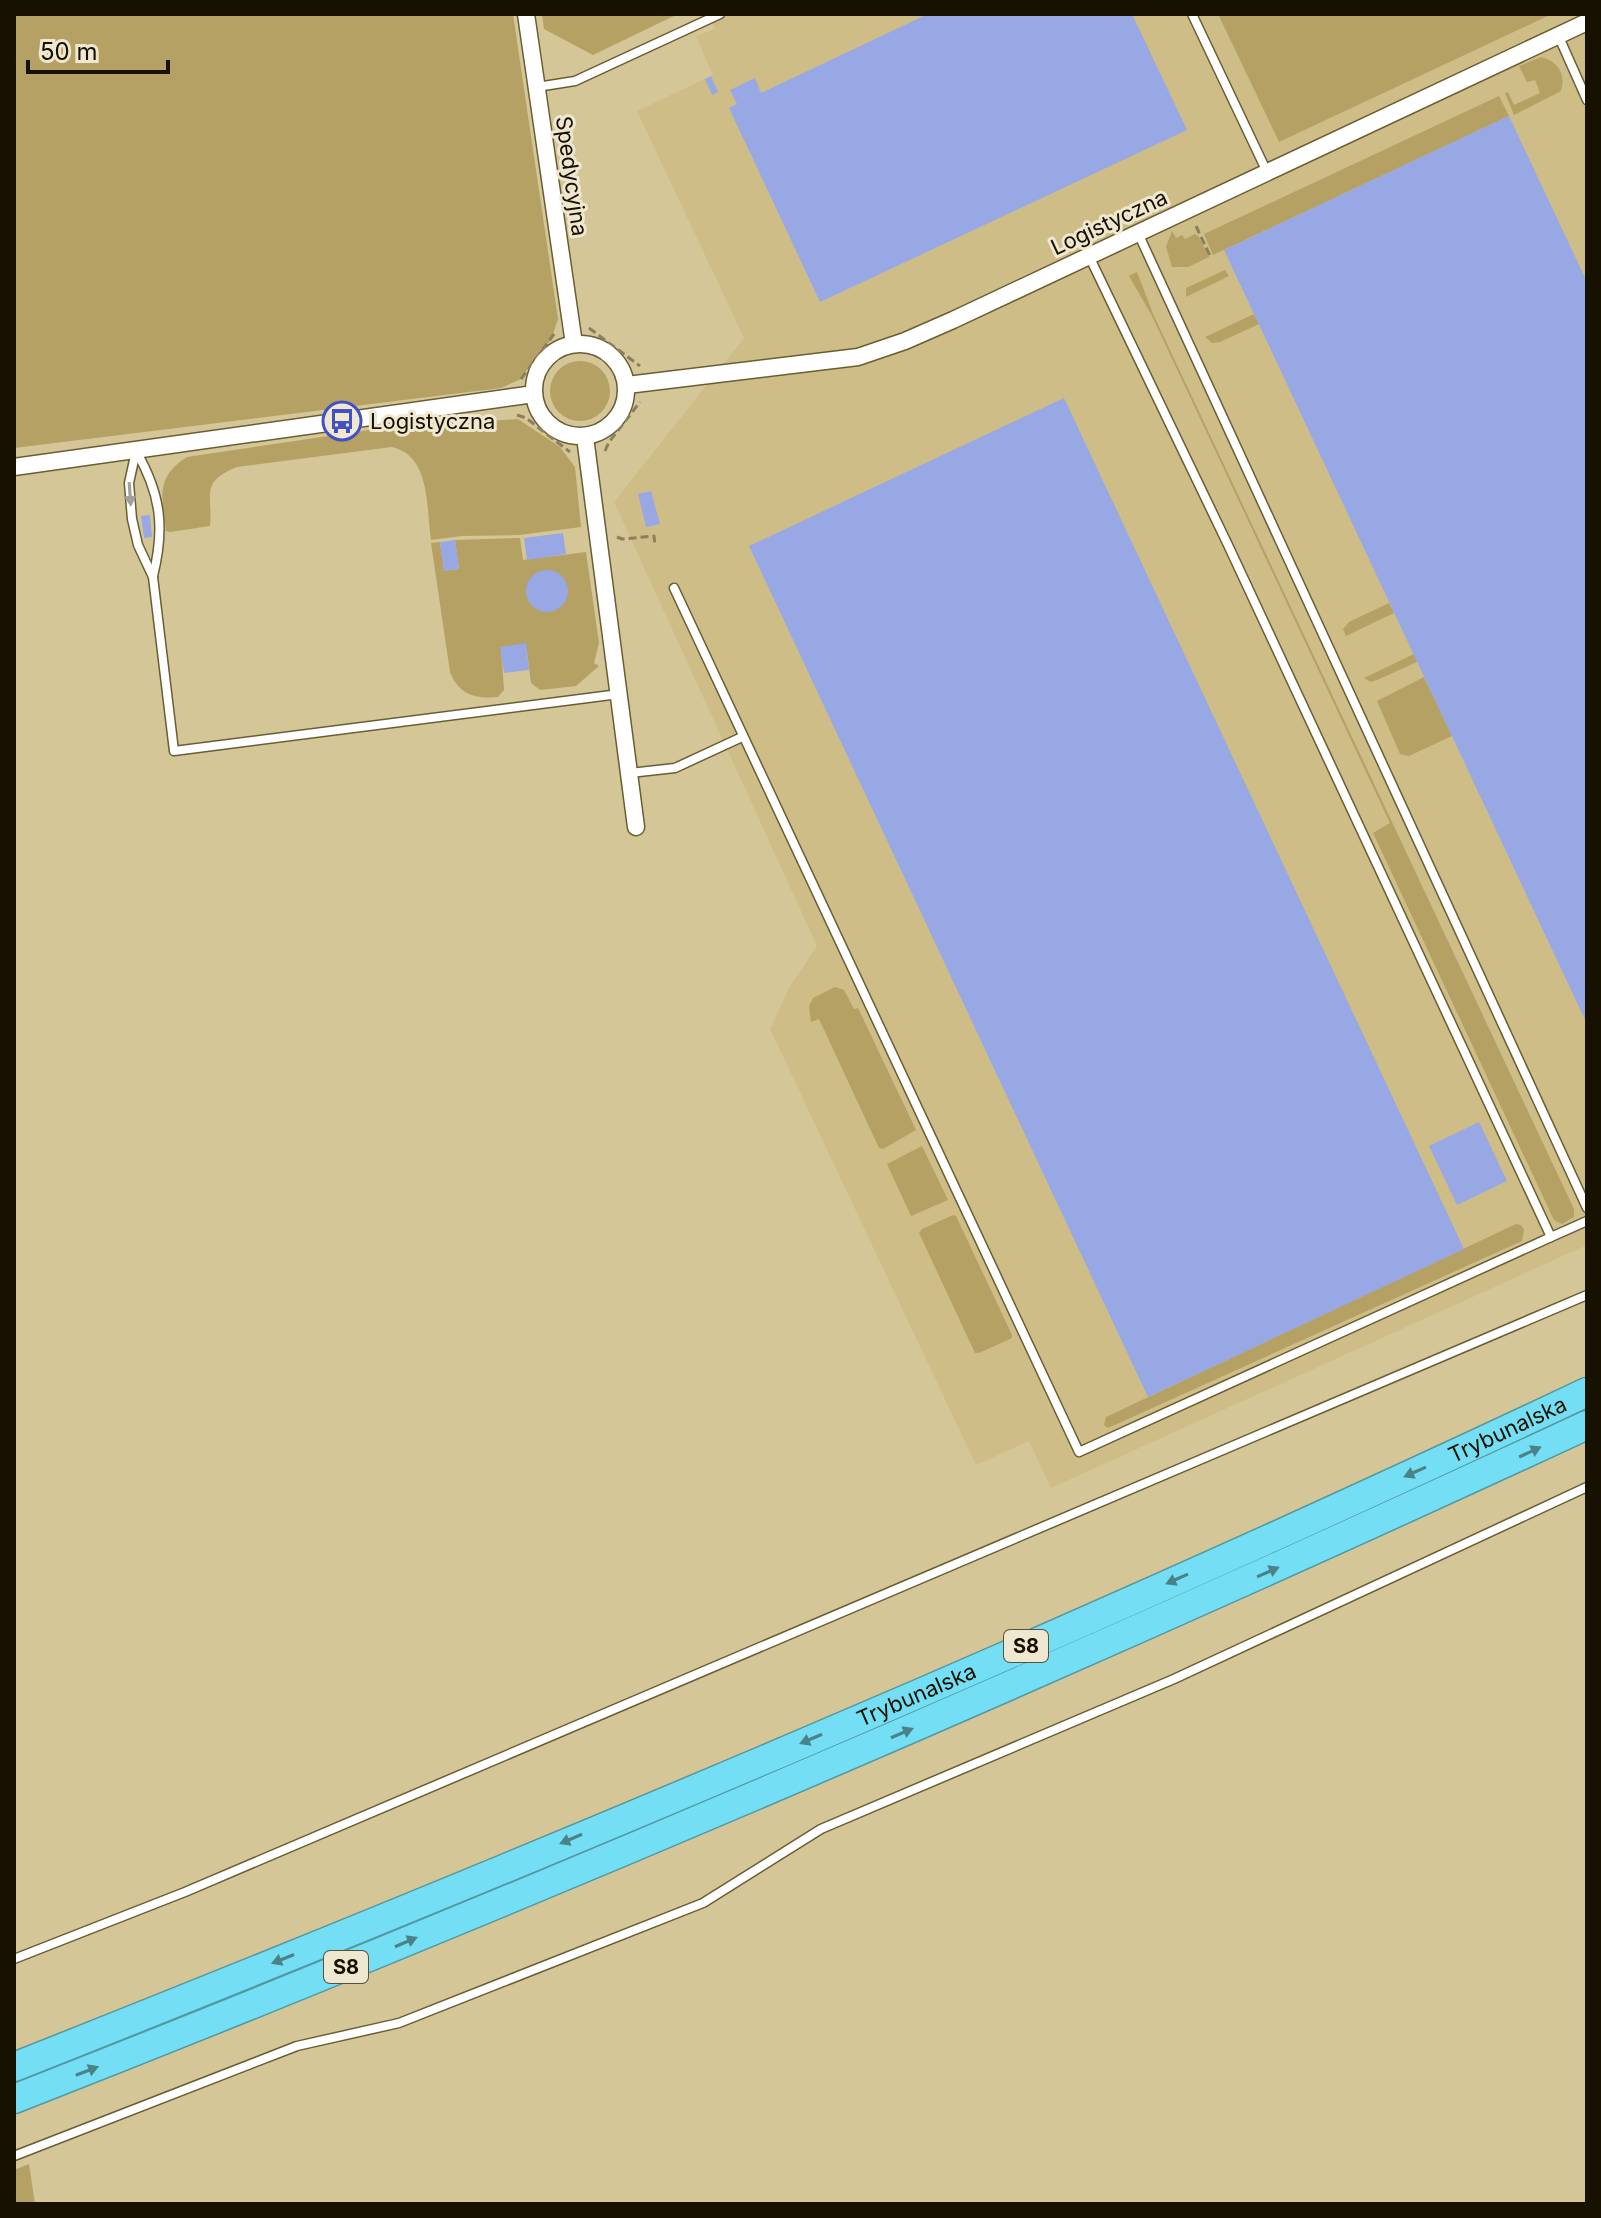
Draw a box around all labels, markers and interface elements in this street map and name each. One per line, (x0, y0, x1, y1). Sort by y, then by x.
scale bar (28, 24, 168, 74)
text: 50 m (40, 37, 98, 66)
street label: Spedycyjna (551, 114, 593, 238)
street label: Logistyczna (1047, 184, 1171, 260)
bus stop icon: Logistyczna (321, 400, 363, 442)
place label: Logistyczna (370, 408, 495, 434)
one-way arrow (124, 482, 137, 507)
street label: Trybunalska (1444, 1391, 1571, 1468)
one-way arrow (1518, 1445, 1541, 1459)
one-way arrow (1403, 1465, 1426, 1479)
one-way arrow (1256, 1565, 1280, 1578)
one-way arrow (1166, 1572, 1189, 1585)
road number: S8 (1004, 1630, 1048, 1662)
street label: Trybunalska (853, 1658, 980, 1732)
one-way arrow (890, 1726, 914, 1739)
one-way arrow (799, 1733, 823, 1746)
one-way arrow (559, 1833, 583, 1846)
one-way arrow (394, 1935, 418, 1948)
road number: S8 (324, 1951, 368, 1983)
one-way arrow (271, 1952, 295, 1965)
one-way arrow (75, 2064, 99, 2077)

